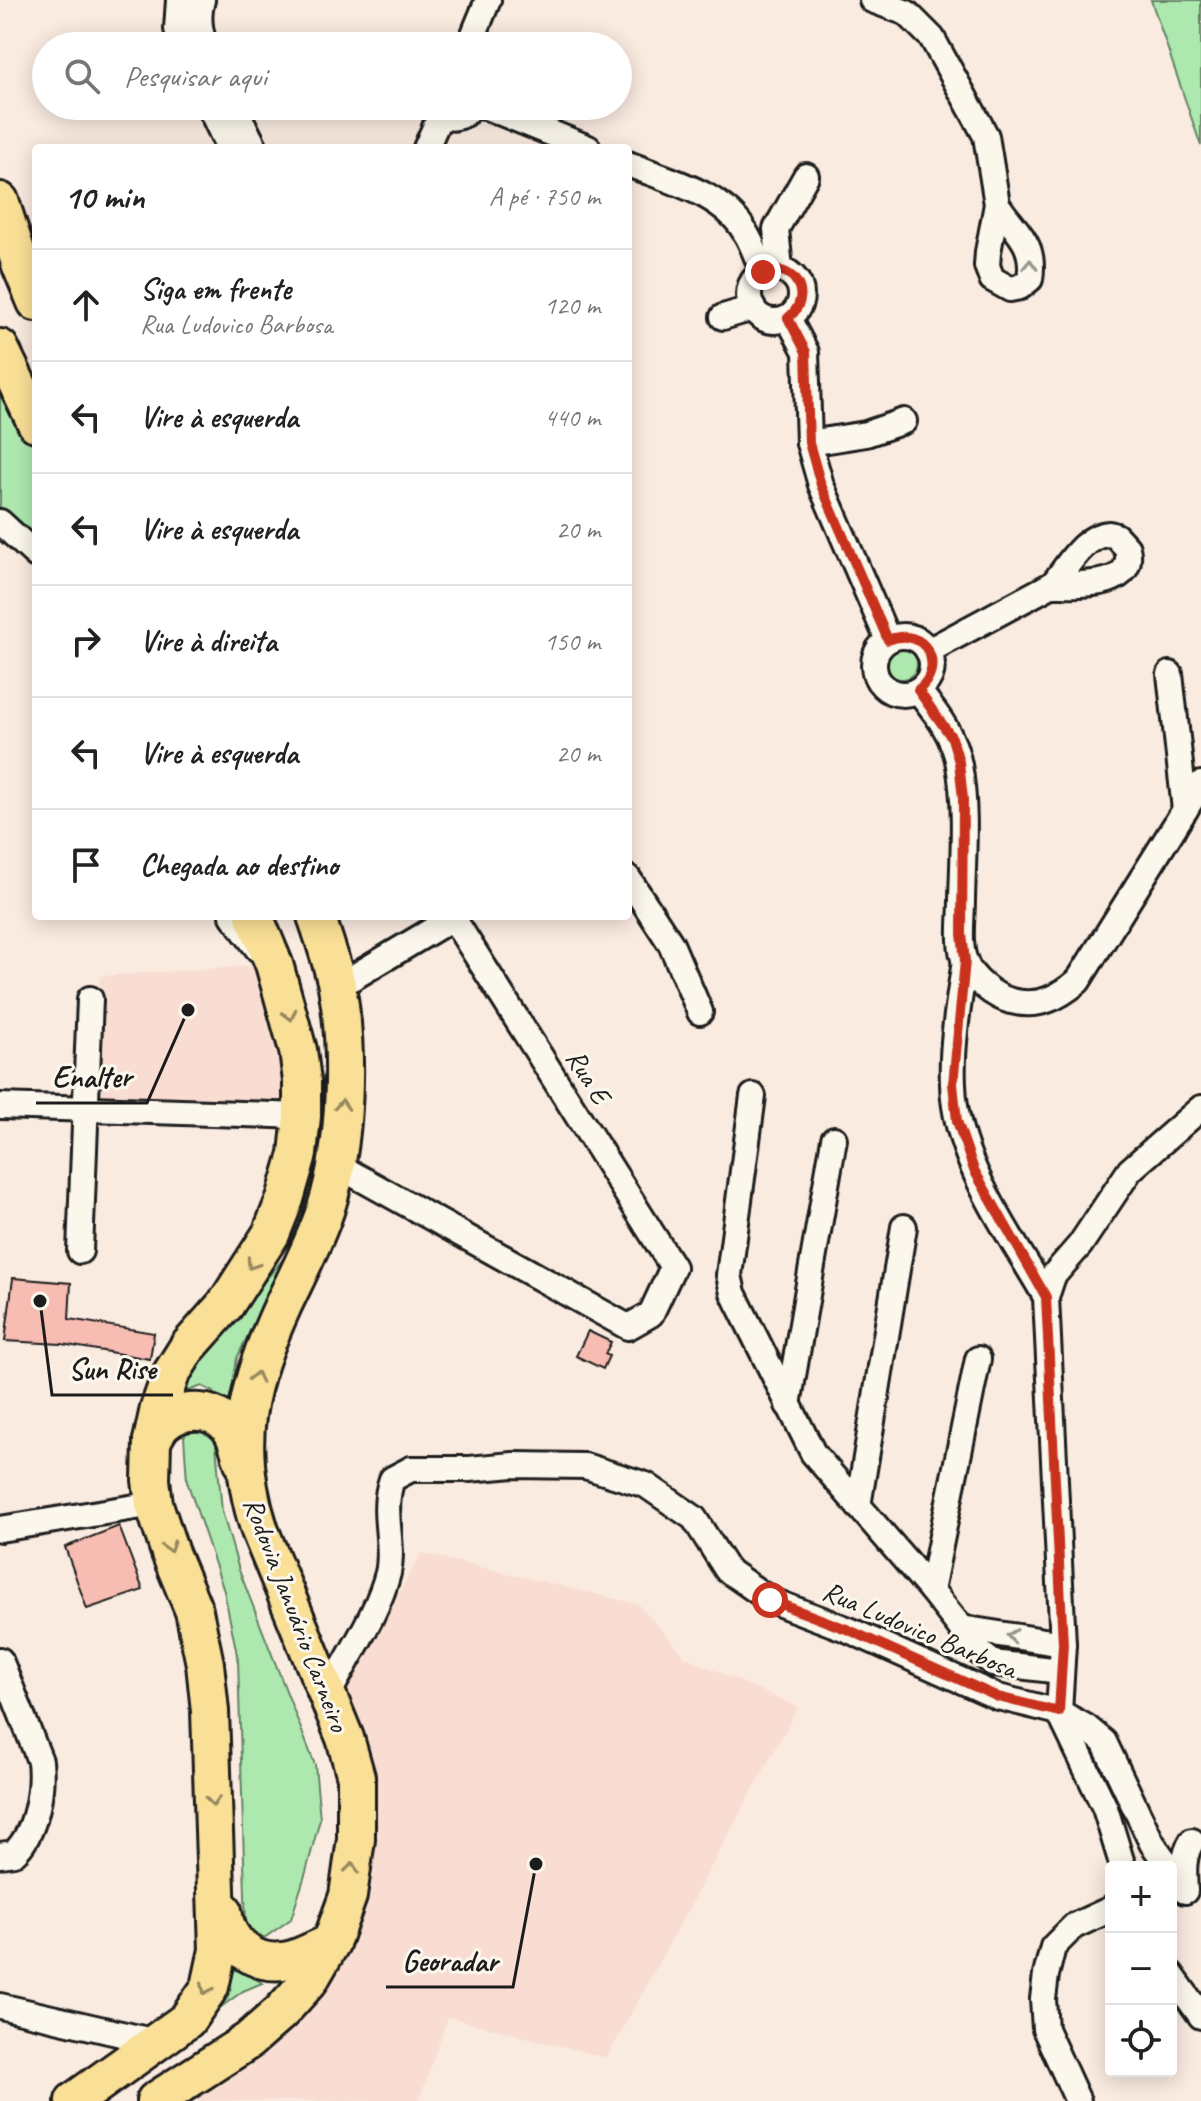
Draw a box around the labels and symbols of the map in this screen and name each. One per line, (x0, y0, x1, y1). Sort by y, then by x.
route end (745, 254, 781, 290)
one-way arrow (1021, 258, 1039, 271)
one-way arrow (281, 1008, 297, 1022)
street label: Rua E (559, 1043, 620, 1113)
callout: Enalter (36, 1049, 147, 1103)
text: Enalter (52, 1058, 135, 1096)
one-way arrow (333, 1098, 350, 1111)
one-way arrow (247, 1255, 262, 1269)
callout: Sun Rise (52, 1341, 173, 1395)
text: Sun Rise (68, 1350, 158, 1388)
one-way arrow (246, 1371, 263, 1385)
street label: Rodovia Januário Carneiro (236, 1492, 358, 1738)
one-way arrow (159, 1540, 175, 1554)
street label: Rua Ludovico Barbosa (818, 1573, 1024, 1687)
route start (752, 1582, 788, 1618)
one-way arrow (1005, 1628, 1019, 1645)
one-way arrow (204, 1795, 221, 1808)
one-way arrow (343, 1861, 360, 1875)
callout: Georadar (386, 1933, 513, 1987)
text: Georadar (402, 1942, 501, 1980)
one-way arrow (200, 1981, 216, 1995)

